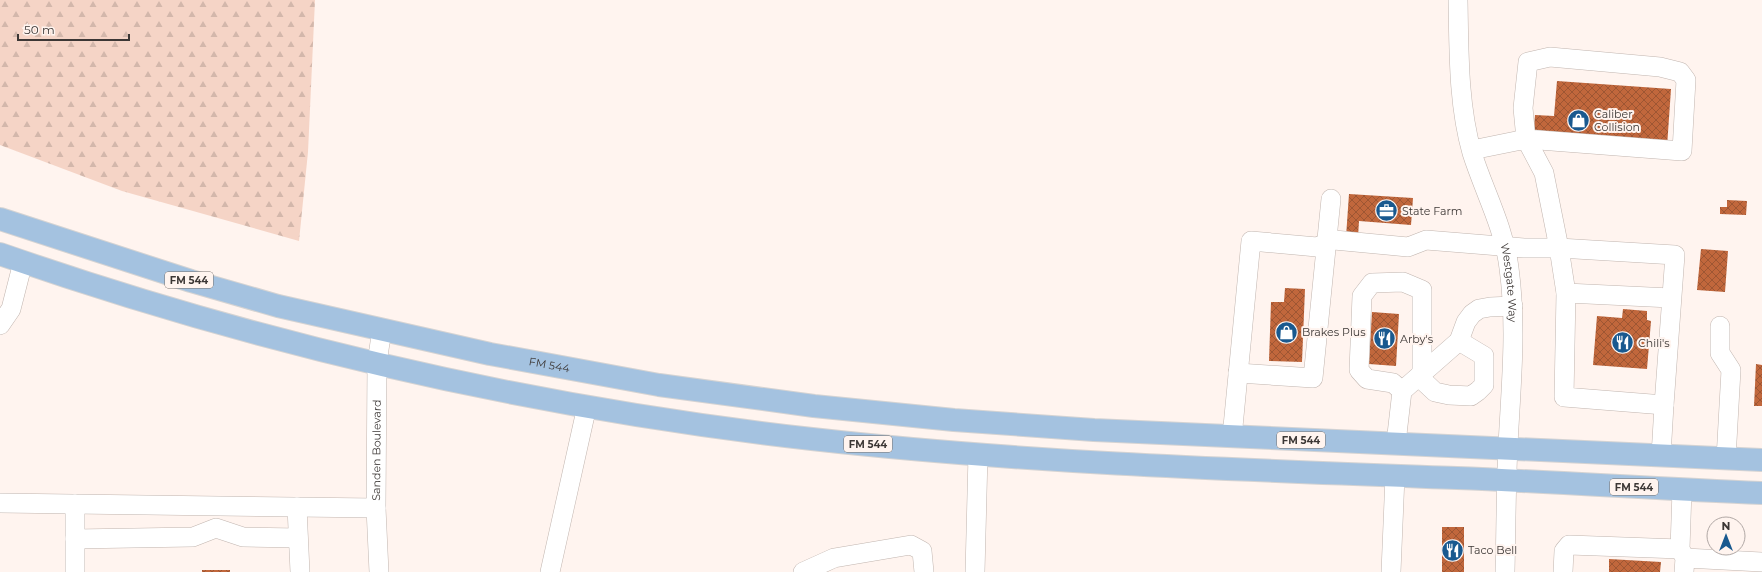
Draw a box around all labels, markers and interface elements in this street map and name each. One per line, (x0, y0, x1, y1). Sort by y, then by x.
scale bar (18, 16, 129, 42)
text: 50 m (24, 22, 55, 37)
shop icon: Caliber Collision (1565, 107, 1591, 133)
place label: Caliber Collision (1594, 107, 1640, 134)
office icon: State Farm (1373, 198, 1399, 224)
place label: State Farm (1402, 204, 1463, 218)
street label: Westgate Way (1498, 242, 1520, 323)
road number: FM 544 (165, 272, 213, 288)
shop icon: Brakes Plus (1274, 319, 1300, 345)
place label: Brakes Plus (1302, 325, 1366, 339)
restaurant icon: Arby's (1371, 326, 1397, 352)
restaurant icon: Chili's (1609, 330, 1635, 356)
place label: Arby's (1400, 332, 1434, 346)
place label: Chili's (1638, 336, 1670, 350)
street label: FM 544 (528, 354, 572, 376)
street label: Sanden Boulevard (369, 399, 384, 501)
road number: FM 544 (1277, 432, 1325, 448)
road number: FM 544 (844, 436, 892, 452)
road number: FM 544 (1610, 479, 1658, 495)
north arrow (1706, 516, 1746, 556)
text: N (1722, 519, 1730, 533)
restaurant icon: Taco Bell (1440, 537, 1466, 563)
place label: Taco Bell (1468, 543, 1517, 557)

